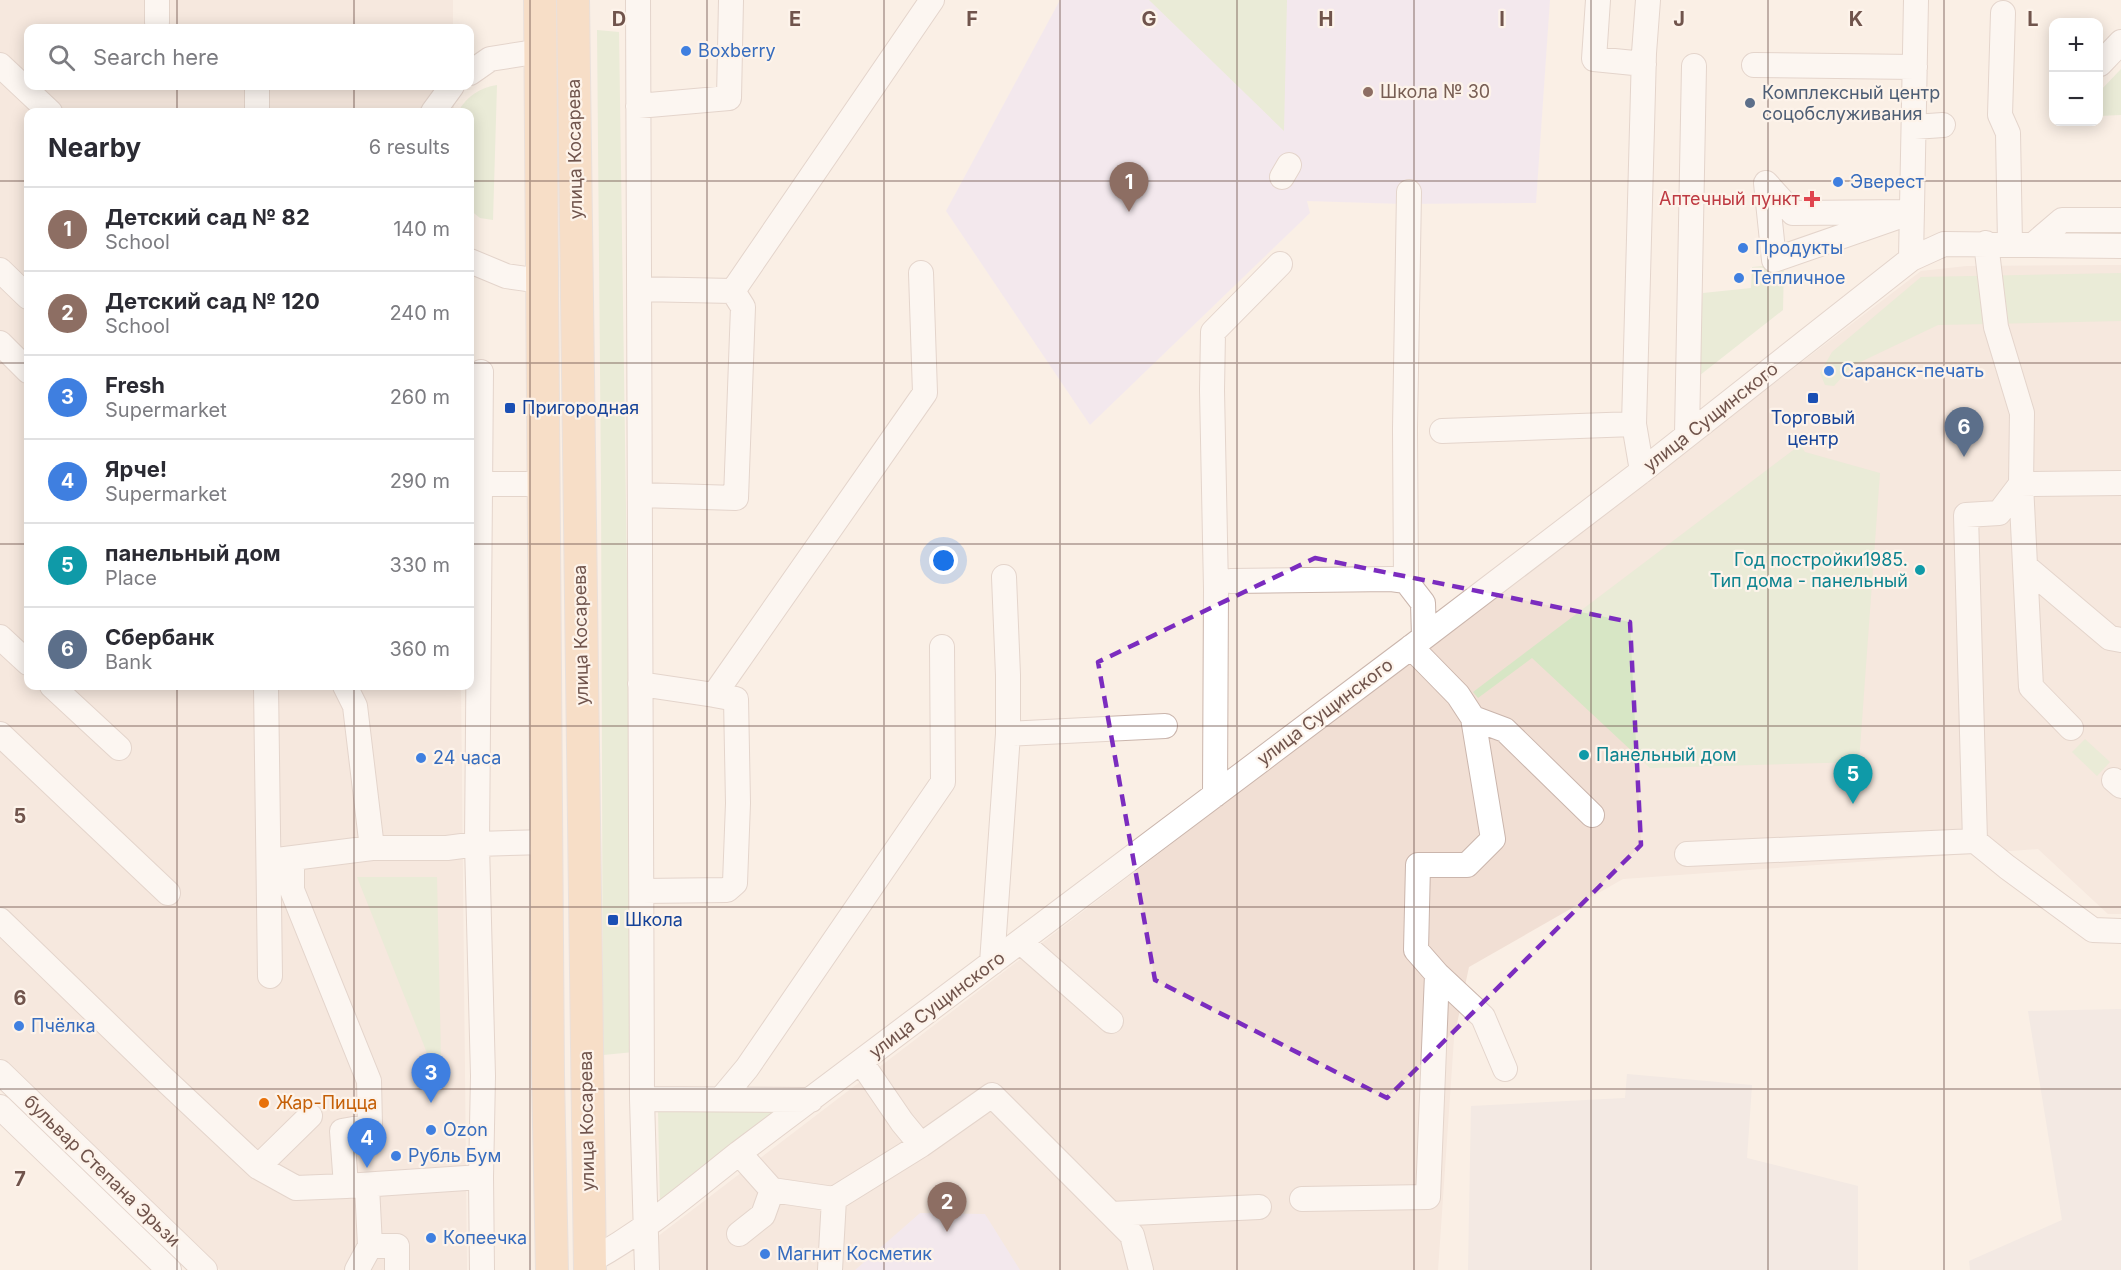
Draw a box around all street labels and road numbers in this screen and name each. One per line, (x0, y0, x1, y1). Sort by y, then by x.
street label: улица Косарева (563, 78, 586, 220)
street label: улица Сущинского (1639, 358, 1782, 476)
street label: улица Косарева (569, 564, 592, 706)
street label: улица Сущинского (1253, 654, 1397, 770)
street label: улица Сущинского (865, 947, 1009, 1063)
street label: улица Косарева (575, 1050, 598, 1192)
street label: бульвар Степана Эрьзи (20, 1091, 185, 1251)

